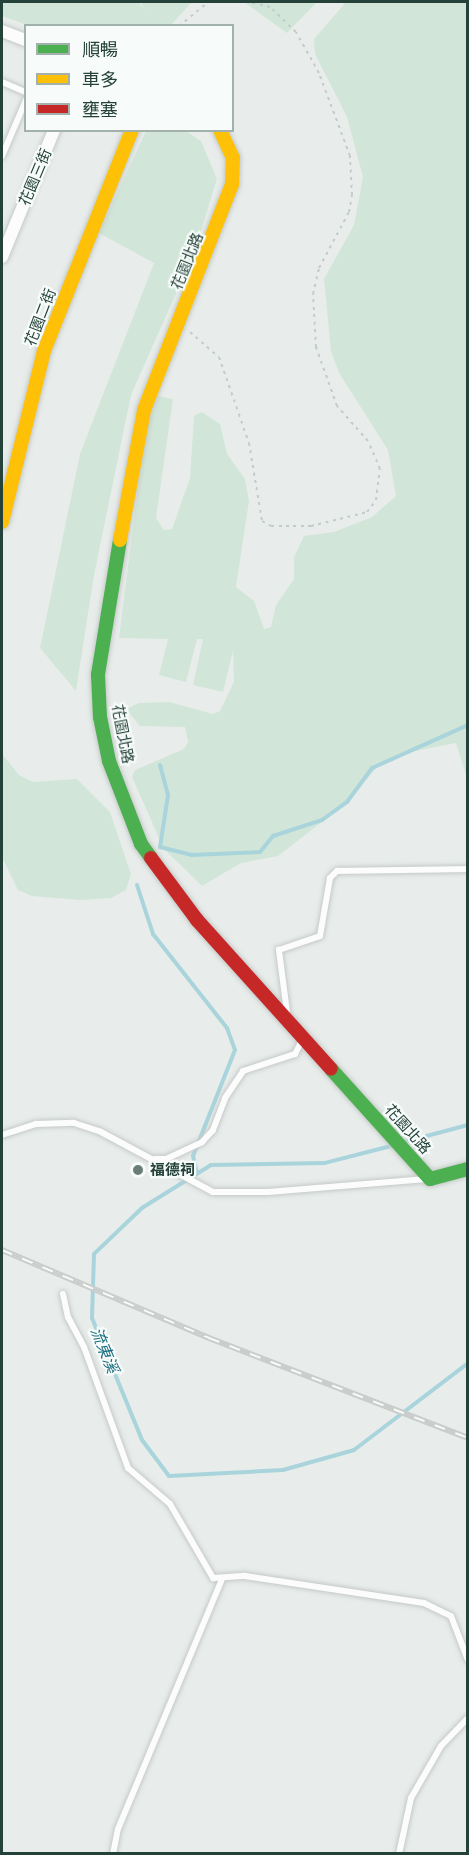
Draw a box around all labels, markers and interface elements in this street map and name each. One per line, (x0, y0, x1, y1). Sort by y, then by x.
legend (24, 24, 234, 132)
text: 順暢 (82, 36, 118, 63)
text: 車多 (82, 66, 118, 93)
text: 壅塞 (82, 96, 118, 123)
street label: 花園三街 (15, 146, 55, 208)
street label: 花園北路 (167, 230, 207, 292)
street label: 花園二街 (21, 286, 59, 348)
street label: 花園北路 (108, 703, 138, 765)
street label: 花園北路 (381, 1101, 435, 1157)
place label: 福德祠 (150, 1161, 195, 1179)
marker: 福德祠 (131, 1163, 145, 1177)
water label: 流東溪 (87, 1324, 123, 1376)

